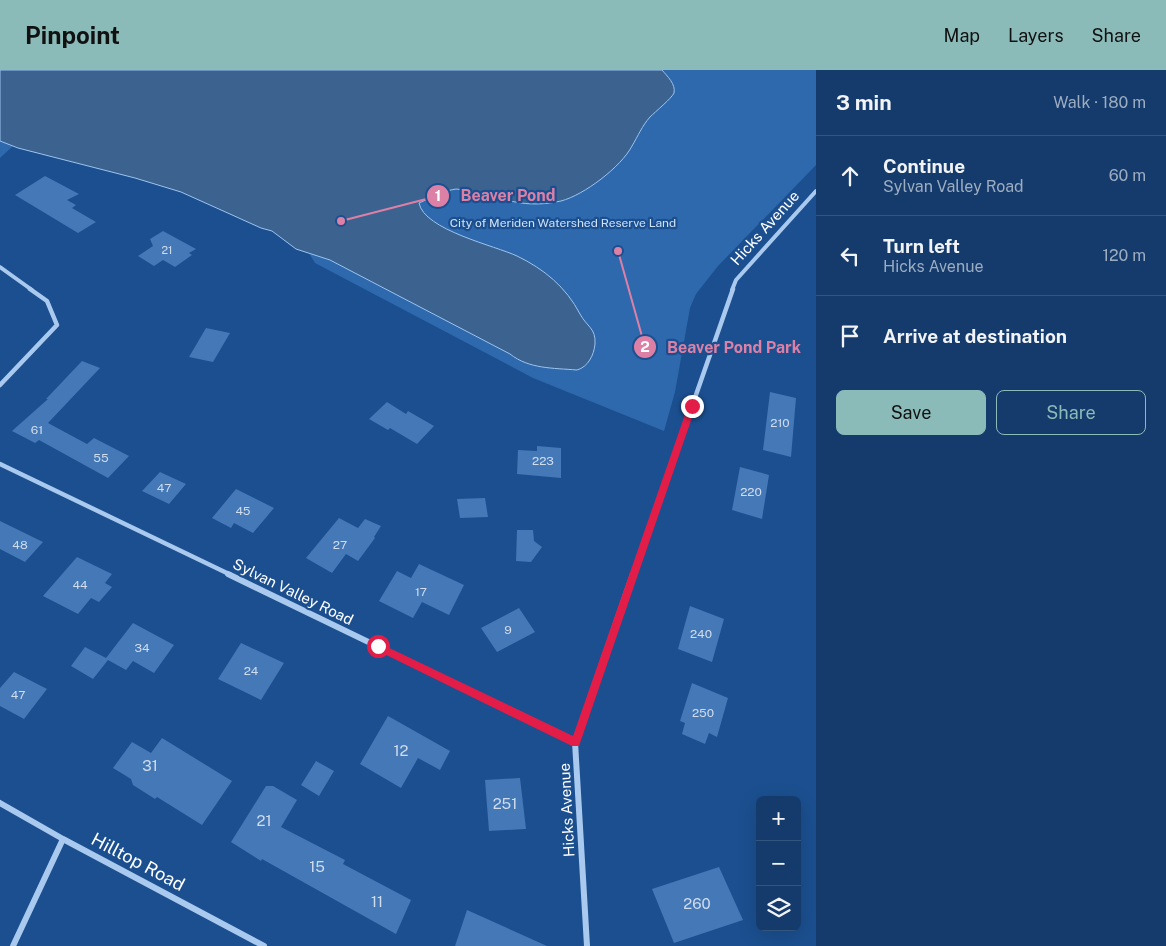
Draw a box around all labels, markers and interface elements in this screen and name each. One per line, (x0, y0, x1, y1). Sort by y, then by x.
text: Pinpoint (25, 21, 120, 49)
text: Map (944, 25, 980, 46)
text: Layers (1008, 25, 1064, 46)
text: Share (1092, 25, 1141, 46)
text: 3 min (836, 90, 892, 115)
text: Walk · 180 m (1053, 93, 1146, 112)
text: Continue (883, 155, 965, 177)
icon: ahead (836, 162, 864, 190)
text: 60 m (1109, 166, 1146, 185)
text: Sylvan Valley Road (883, 177, 1024, 196)
callout: Beaver Pond (425, 180, 565, 211)
text: Beaver Pond (460, 186, 556, 205)
text: 1 (435, 187, 441, 204)
street label: Hicks Avenue (727, 187, 802, 268)
park label: City of Meriden Watershed Reserve Land (450, 216, 676, 230)
text: Turn left (883, 235, 960, 257)
icon: left (836, 242, 864, 270)
house number: 21 (161, 244, 173, 256)
text: 120 m (1102, 246, 1146, 265)
text: Hicks Avenue (883, 257, 983, 276)
icon: arrive (836, 322, 864, 350)
text: Arrive at destination (883, 325, 1067, 347)
callout: Beaver Pond Park (632, 332, 811, 363)
text: 2 (640, 338, 650, 355)
text: Beaver Pond Park (667, 338, 801, 357)
button: Save (836, 390, 986, 435)
button: Share (996, 390, 1146, 435)
route end (681, 395, 704, 418)
house number: 210 (770, 416, 790, 430)
house number: 61 (31, 423, 43, 437)
house number: 55 (93, 451, 109, 465)
house number: 223 (532, 454, 554, 468)
house number: 47 (157, 481, 171, 495)
house number: 220 (740, 485, 762, 499)
house number: 45 (235, 504, 251, 518)
house number: 48 (12, 538, 28, 552)
house number: 27 (333, 538, 347, 552)
street label: Sylvan Valley Road (230, 555, 356, 628)
house number: 44 (72, 578, 88, 592)
house number: 17 (415, 585, 427, 599)
house number: 9 (504, 623, 512, 637)
house number: 240 (690, 627, 712, 641)
route start (367, 635, 390, 658)
house number: 34 (134, 641, 150, 655)
house number: 24 (244, 664, 259, 678)
house number: 47 (11, 688, 25, 702)
house number: 250 (692, 706, 714, 720)
house number: 12 (393, 742, 409, 759)
house number: 31 (142, 757, 158, 774)
street label: Hicks Avenue (556, 763, 577, 858)
house number: 251 (493, 795, 517, 812)
map controls (756, 796, 801, 931)
button: + (756, 796, 801, 841)
house number: 21 (256, 812, 272, 829)
street label: Hilltop Road (88, 828, 189, 895)
button: − (756, 841, 801, 886)
house number: 15 (309, 858, 325, 875)
button: layers (756, 886, 801, 931)
house number: 11 (371, 893, 383, 910)
house number: 260 (683, 895, 711, 912)

